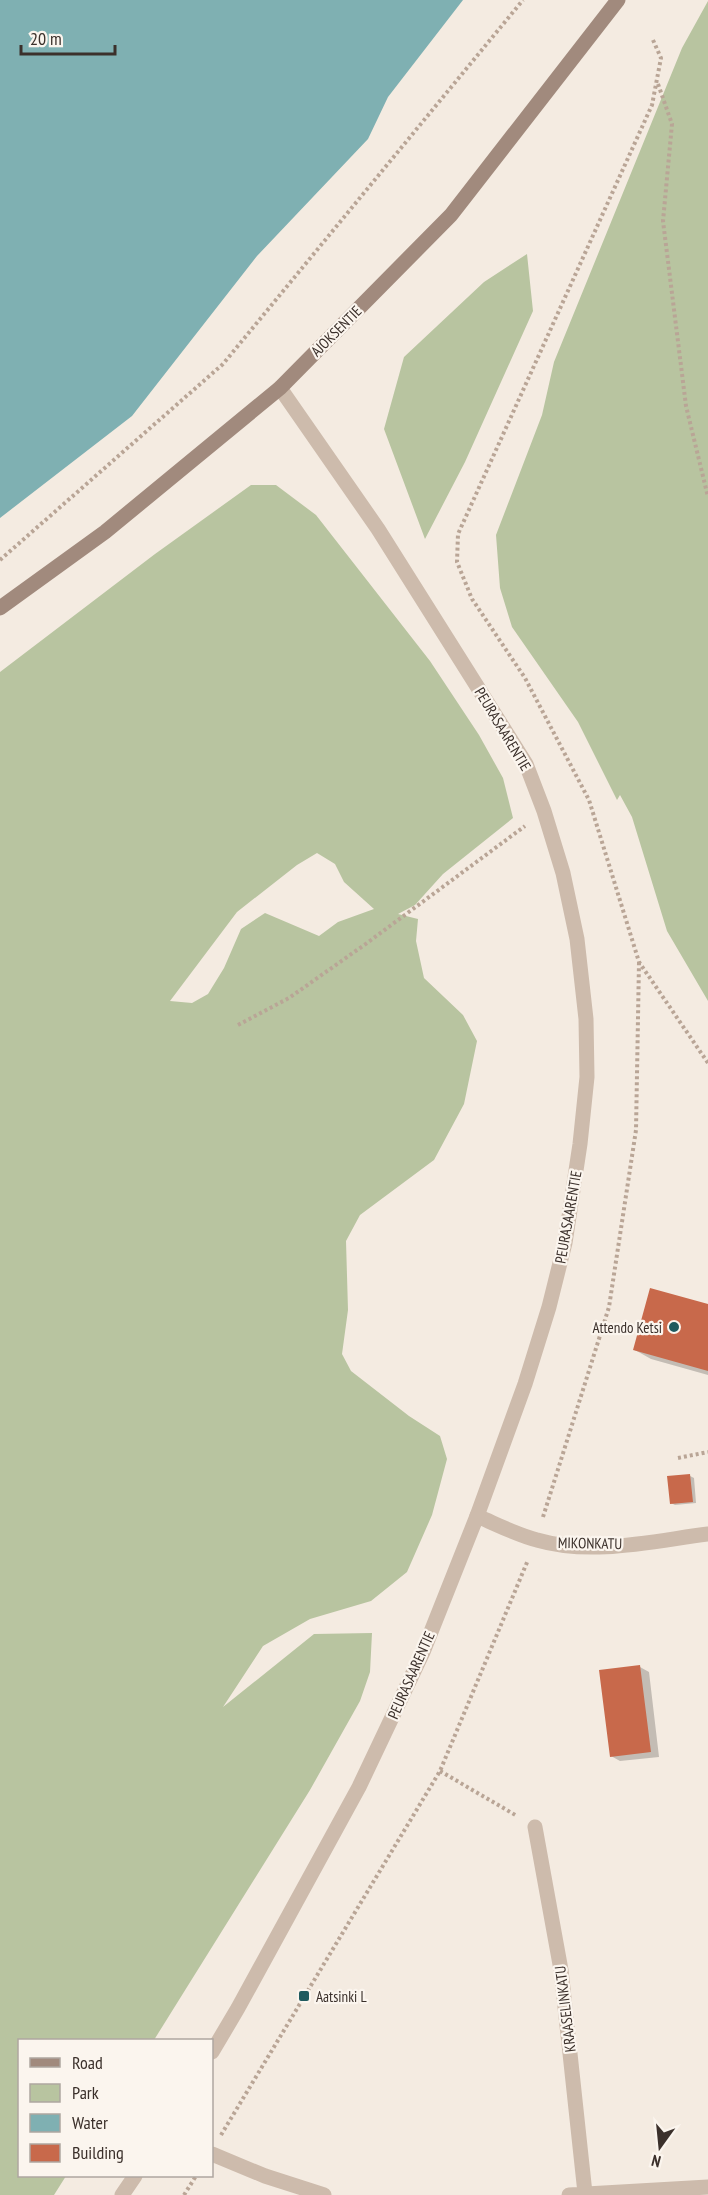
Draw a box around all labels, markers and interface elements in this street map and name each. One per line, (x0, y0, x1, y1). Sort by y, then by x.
scale bar (21, 18, 116, 56)
text: 20 m (30, 27, 62, 50)
street label: AJOKSENTIE (307, 302, 365, 360)
street label: PEURASAARENTIE (471, 684, 535, 774)
street label: PEURASAARENTIE (550, 1169, 586, 1265)
place label: Attendo Ketsi (593, 1318, 662, 1337)
marker: Attendo Ketsi (667, 1320, 681, 1334)
street label: MIKONKATU (558, 1533, 622, 1553)
street label: PEURASAARENTIE (383, 1628, 439, 1722)
street label: KRAASELINKATU (550, 1965, 580, 2053)
place label: Aatsinki L (316, 1987, 367, 2006)
marker: Aatsinki L (297, 1989, 311, 2003)
legend (18, 2039, 213, 2177)
text: Road (72, 2051, 103, 2074)
text: Park (72, 2081, 99, 2104)
text: Water (72, 2111, 108, 2134)
north arrow (630, 2117, 690, 2177)
text: Building (72, 2141, 124, 2164)
text: N (649, 2151, 663, 2172)

